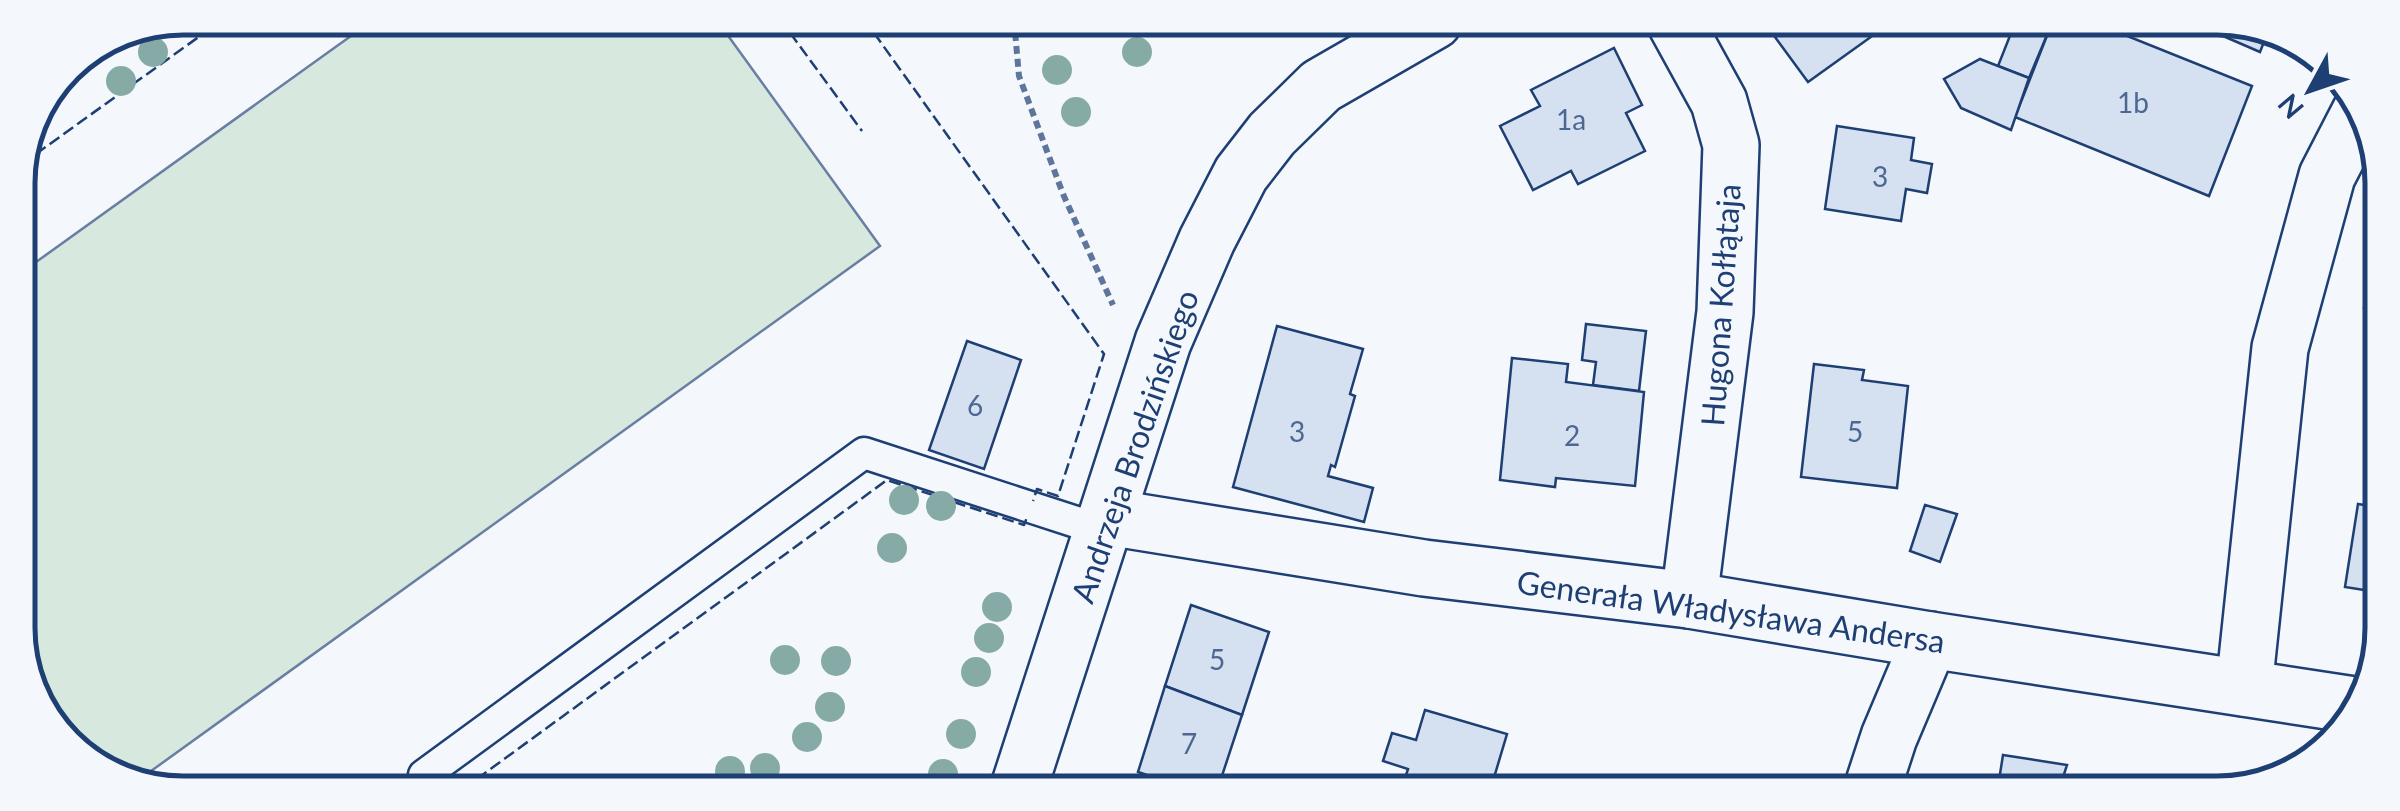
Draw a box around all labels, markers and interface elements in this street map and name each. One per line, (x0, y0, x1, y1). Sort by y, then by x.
north arrow (2260, 40, 2360, 140)
house number: 1b (2117, 85, 2149, 119)
text: N (2270, 88, 2310, 126)
house number: 1a (1556, 102, 1586, 136)
house number: 3 (1872, 159, 1888, 193)
street label: Hugona Kołłątaja (1692, 182, 1748, 428)
street label: Andrzeja Brodzińskiego (1062, 284, 1206, 608)
house number: 6 (967, 388, 983, 422)
house number: 3 (1289, 414, 1305, 448)
house number: 5 (1847, 414, 1863, 448)
house number: 2 (1564, 418, 1580, 452)
street label: Generała Władysława Andersa (1515, 562, 1947, 660)
house number: 5 (1209, 642, 1225, 676)
house number: 7 (1181, 726, 1197, 760)

